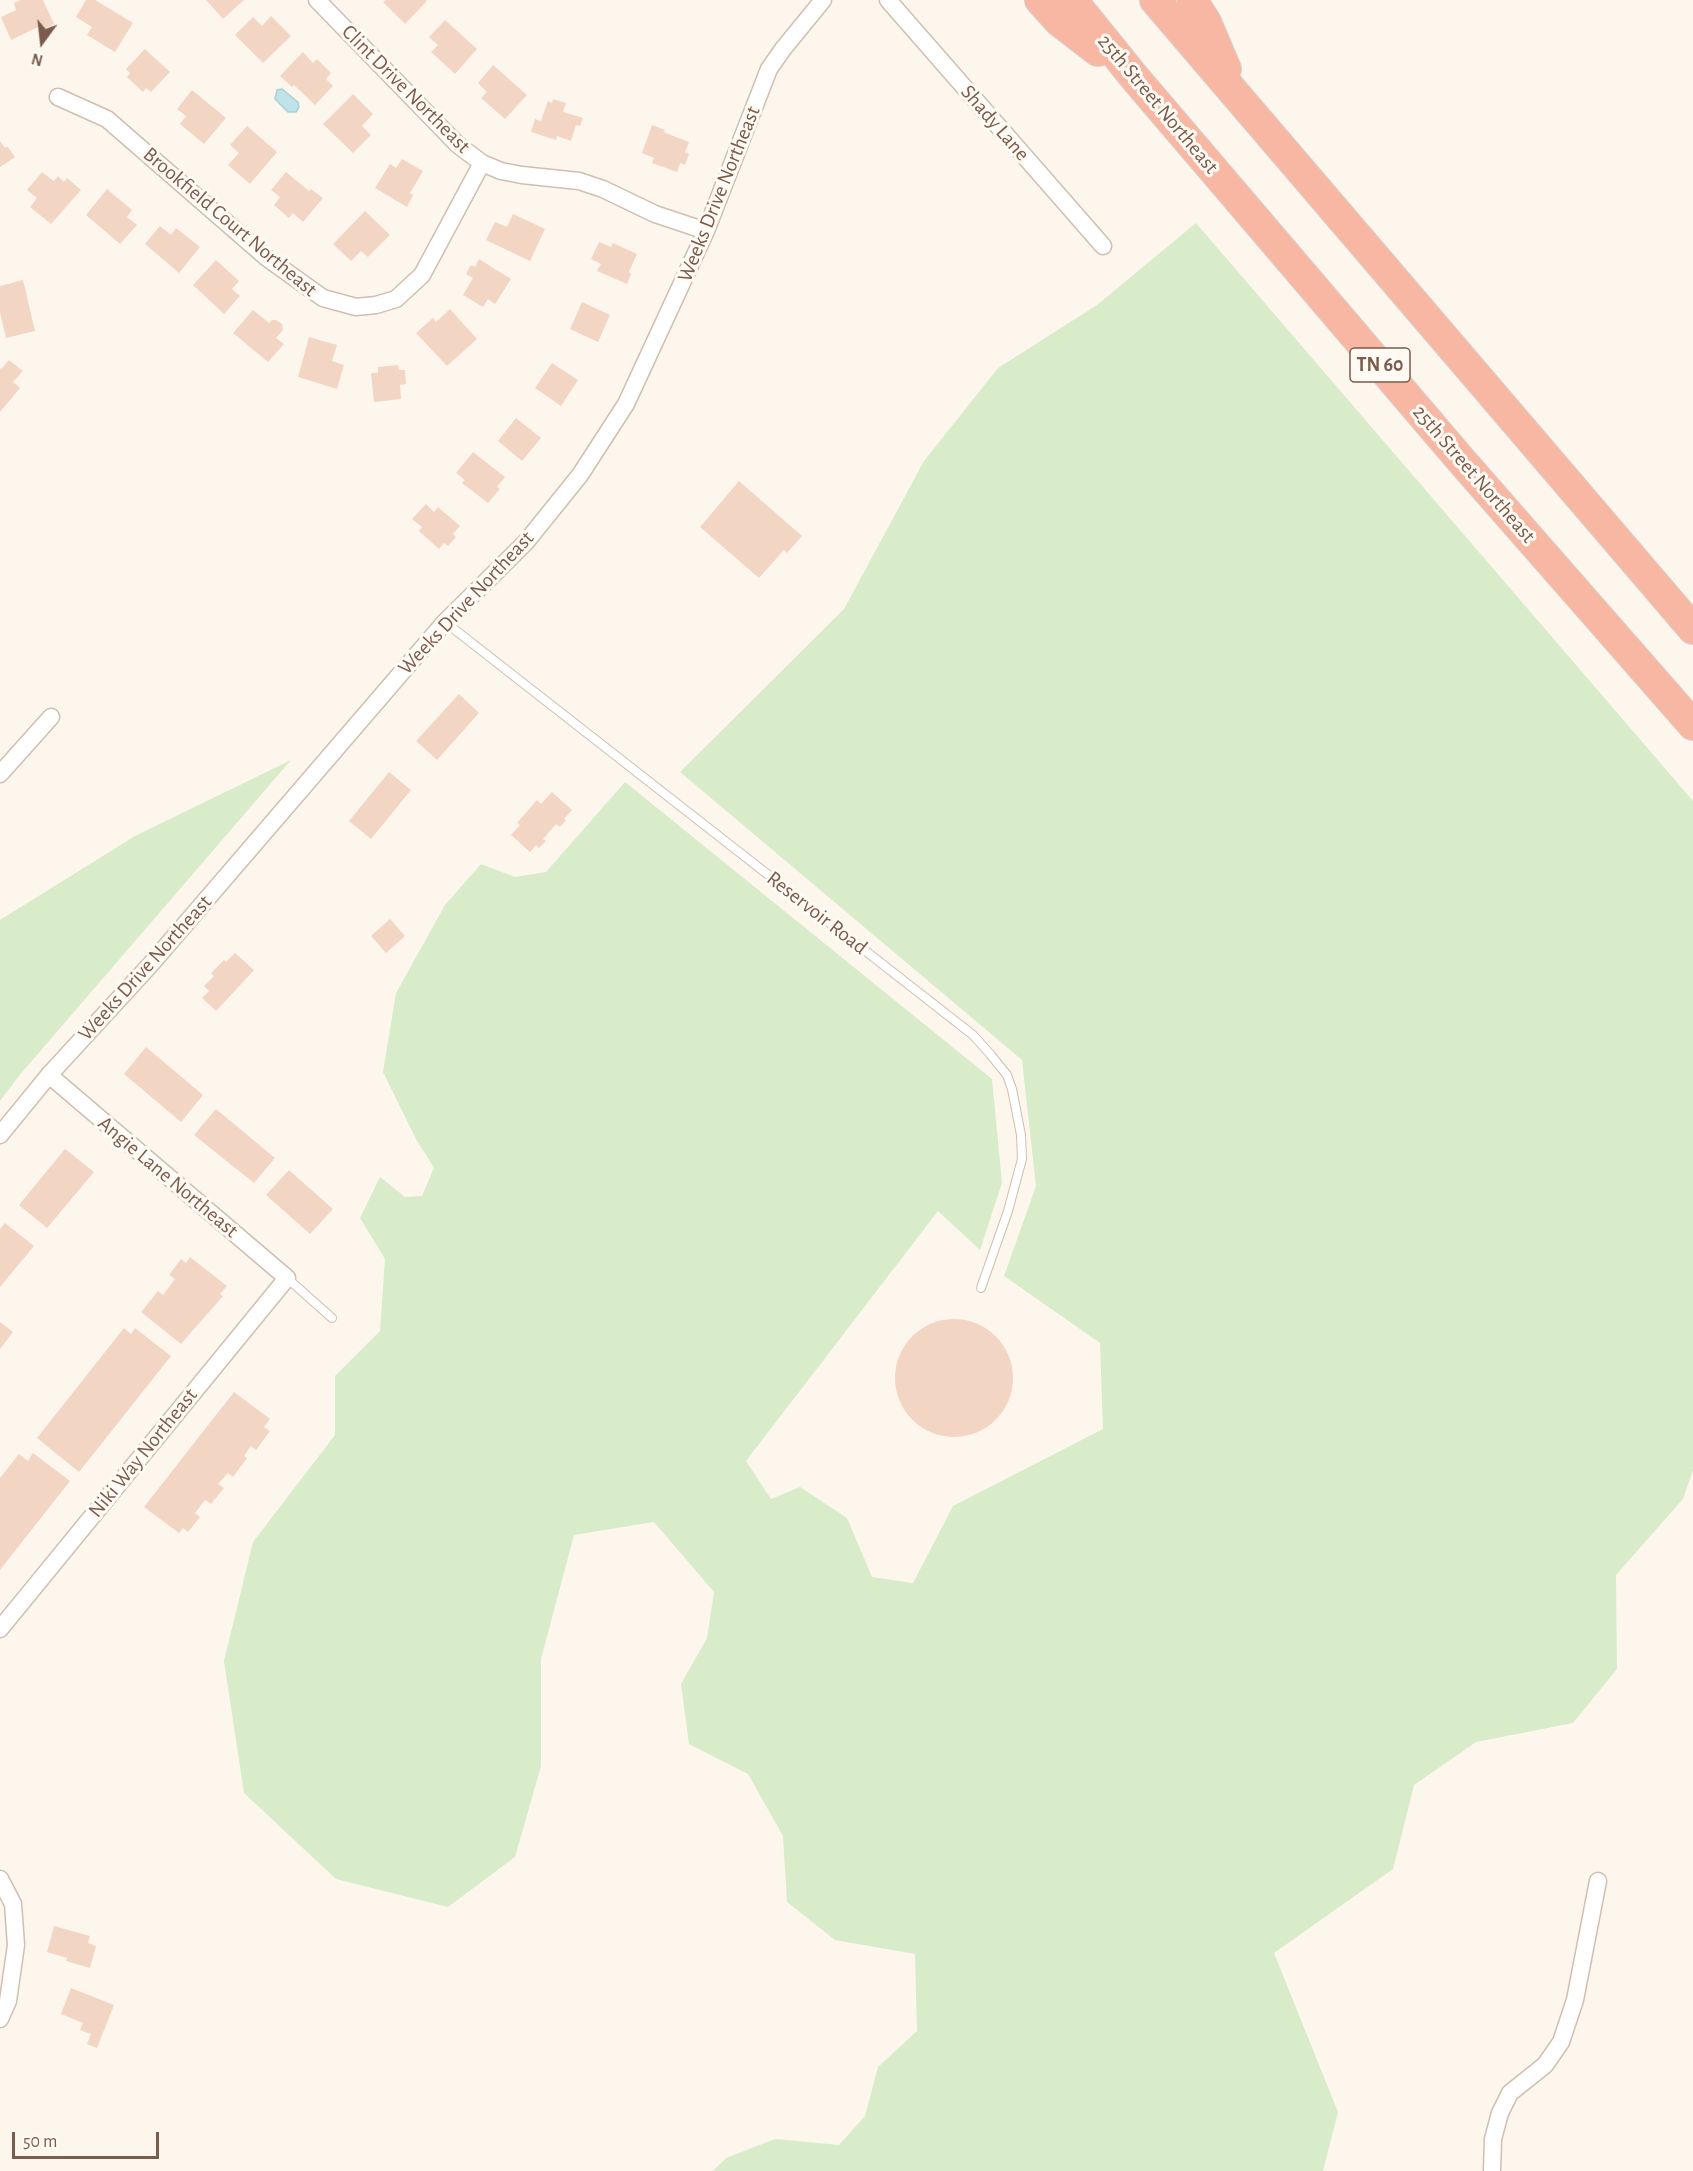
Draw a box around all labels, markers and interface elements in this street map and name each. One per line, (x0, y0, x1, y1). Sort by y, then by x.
north arrow (12, 12, 72, 72)
street label: Clint Drive Northeast (336, 19, 476, 159)
street label: 25th Street Northeast (1092, 29, 1224, 179)
text: N (30, 50, 45, 69)
street label: Shady Lane (955, 80, 1035, 166)
street label: Weeks Drive Northeast (672, 102, 766, 286)
street label: Brookfield Court Northeast (138, 142, 322, 302)
road number: TN 60 (1350, 348, 1410, 382)
street label: 25th Street Northeast (1407, 400, 1541, 548)
street label: Weeks Drive Northeast (393, 526, 539, 680)
street label: Reservoir Road (762, 866, 872, 960)
street label: Weeks Drive Northeast (73, 890, 217, 1046)
street label: Angie Lane Northeast (93, 1111, 243, 1243)
street label: Niki Way Northeast (83, 1383, 203, 1523)
scale bar (15, 2120, 162, 2158)
text: 50 m (23, 2133, 57, 2151)

